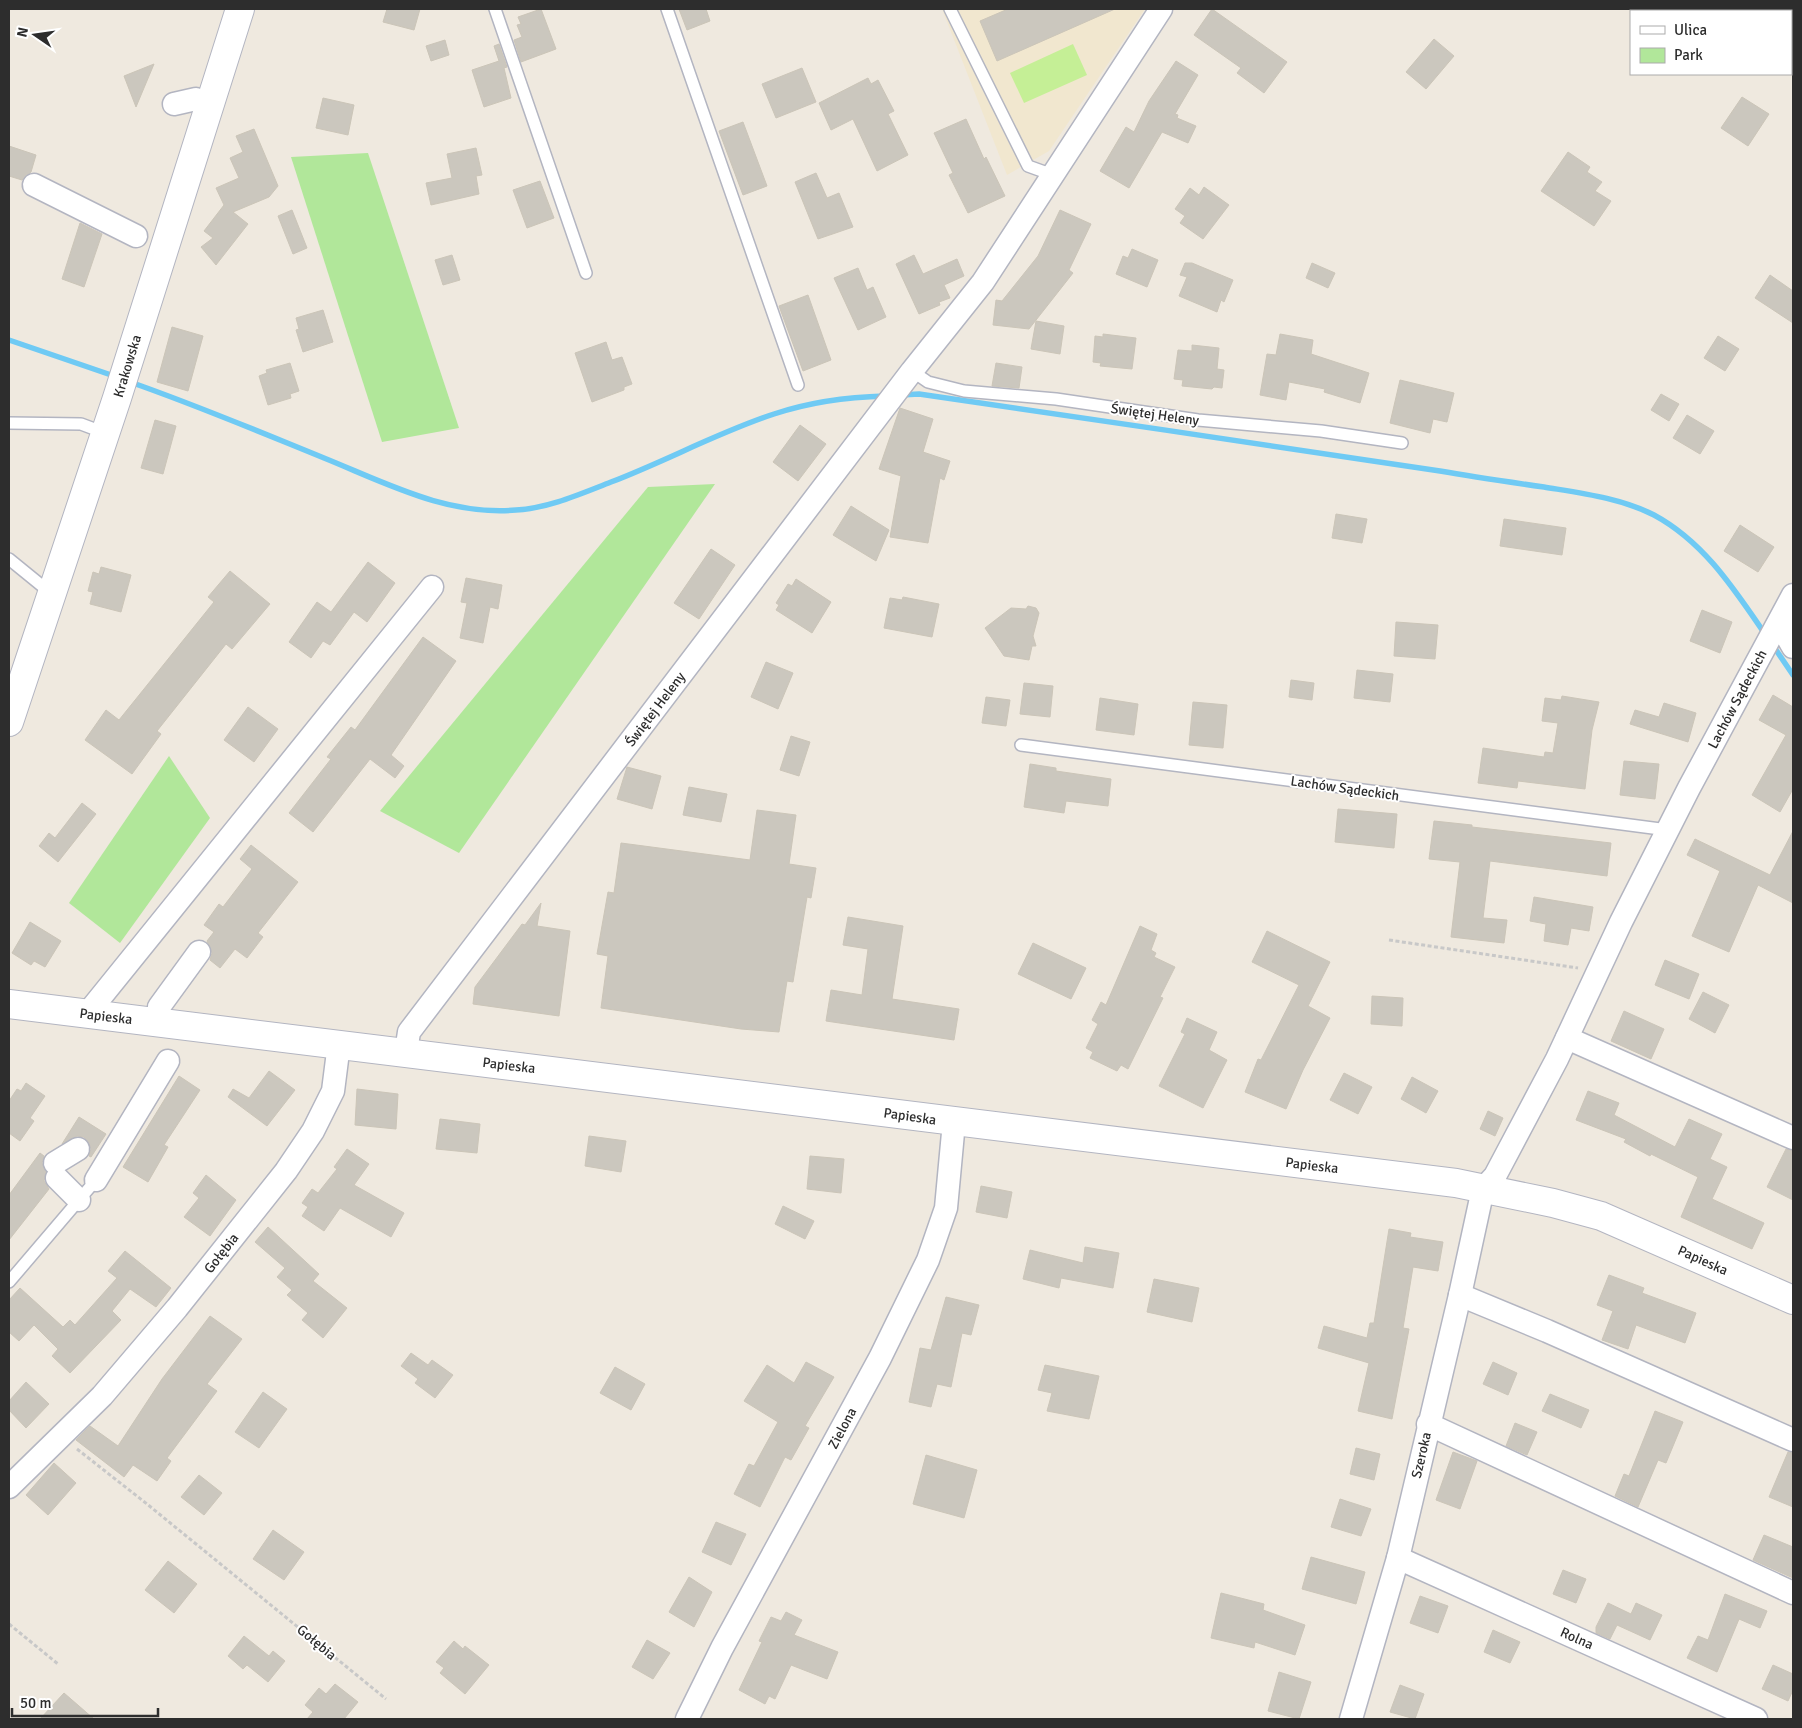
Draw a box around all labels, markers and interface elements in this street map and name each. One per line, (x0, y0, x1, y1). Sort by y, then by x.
north arrow (10, 10, 60, 60)
legend (1630, 10, 1792, 75)
text: Ulica (1674, 21, 1707, 39)
text: N (13, 26, 32, 39)
text: Park (1674, 46, 1703, 64)
street label: Krakowska (110, 333, 145, 400)
street label: Świętej Heleny (1110, 400, 1201, 429)
street label: Lachów Sądeckich (1704, 647, 1771, 752)
street label: Świętej Heleny (622, 668, 689, 750)
street label: Lachów Sądeckich (1289, 772, 1400, 805)
street label: Papieska (78, 1005, 133, 1028)
street label: Papieska (481, 1054, 536, 1077)
street label: Papieska (882, 1104, 937, 1129)
street label: Papieska (1284, 1154, 1339, 1177)
street label: Gołębia (200, 1230, 242, 1277)
street label: Papieska (1675, 1242, 1731, 1279)
street label: Zielona (824, 1405, 860, 1452)
street label: Szeroka (1408, 1430, 1435, 1480)
street label: Gołębia (294, 1621, 340, 1664)
street label: Rolna (1558, 1624, 1596, 1653)
scale bar (12, 1686, 159, 1718)
text: 50 m (20, 1694, 51, 1712)

